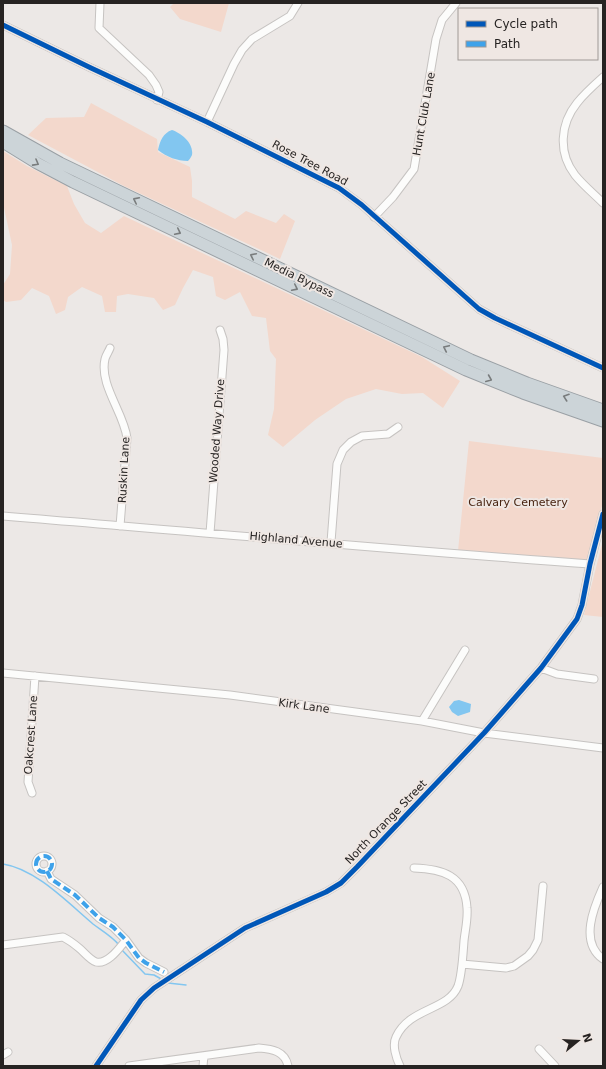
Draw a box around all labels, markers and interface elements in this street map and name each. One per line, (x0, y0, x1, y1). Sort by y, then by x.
legend (458, 8, 598, 60)
text: Cycle path (494, 17, 558, 31)
text: Path (494, 37, 520, 51)
street label: Hunt Club Lane (410, 71, 438, 157)
street label: Rose Tree Road (270, 138, 350, 188)
one-way arrow (32, 158, 40, 165)
one-way arrow (132, 197, 140, 205)
one-way arrow (174, 227, 182, 235)
one-way arrow (249, 253, 257, 261)
street label: Media Bypass (262, 256, 336, 301)
one-way arrow (291, 283, 299, 291)
one-way arrow (442, 345, 450, 353)
one-way arrow (486, 375, 493, 383)
street label: Wooded Way Drive (207, 378, 227, 483)
one-way arrow (563, 394, 570, 402)
street label: Ruskin Lane (116, 436, 132, 503)
park label: Calvary Cemetery (468, 496, 568, 509)
street label: Highland Avenue (249, 529, 343, 551)
street label: Oakcrest Lane (22, 695, 40, 775)
street label: Kirk Lane (278, 696, 331, 716)
street label: North Orange Street (342, 777, 430, 867)
north arrow (558, 1021, 598, 1061)
text: N (579, 1032, 595, 1044)

